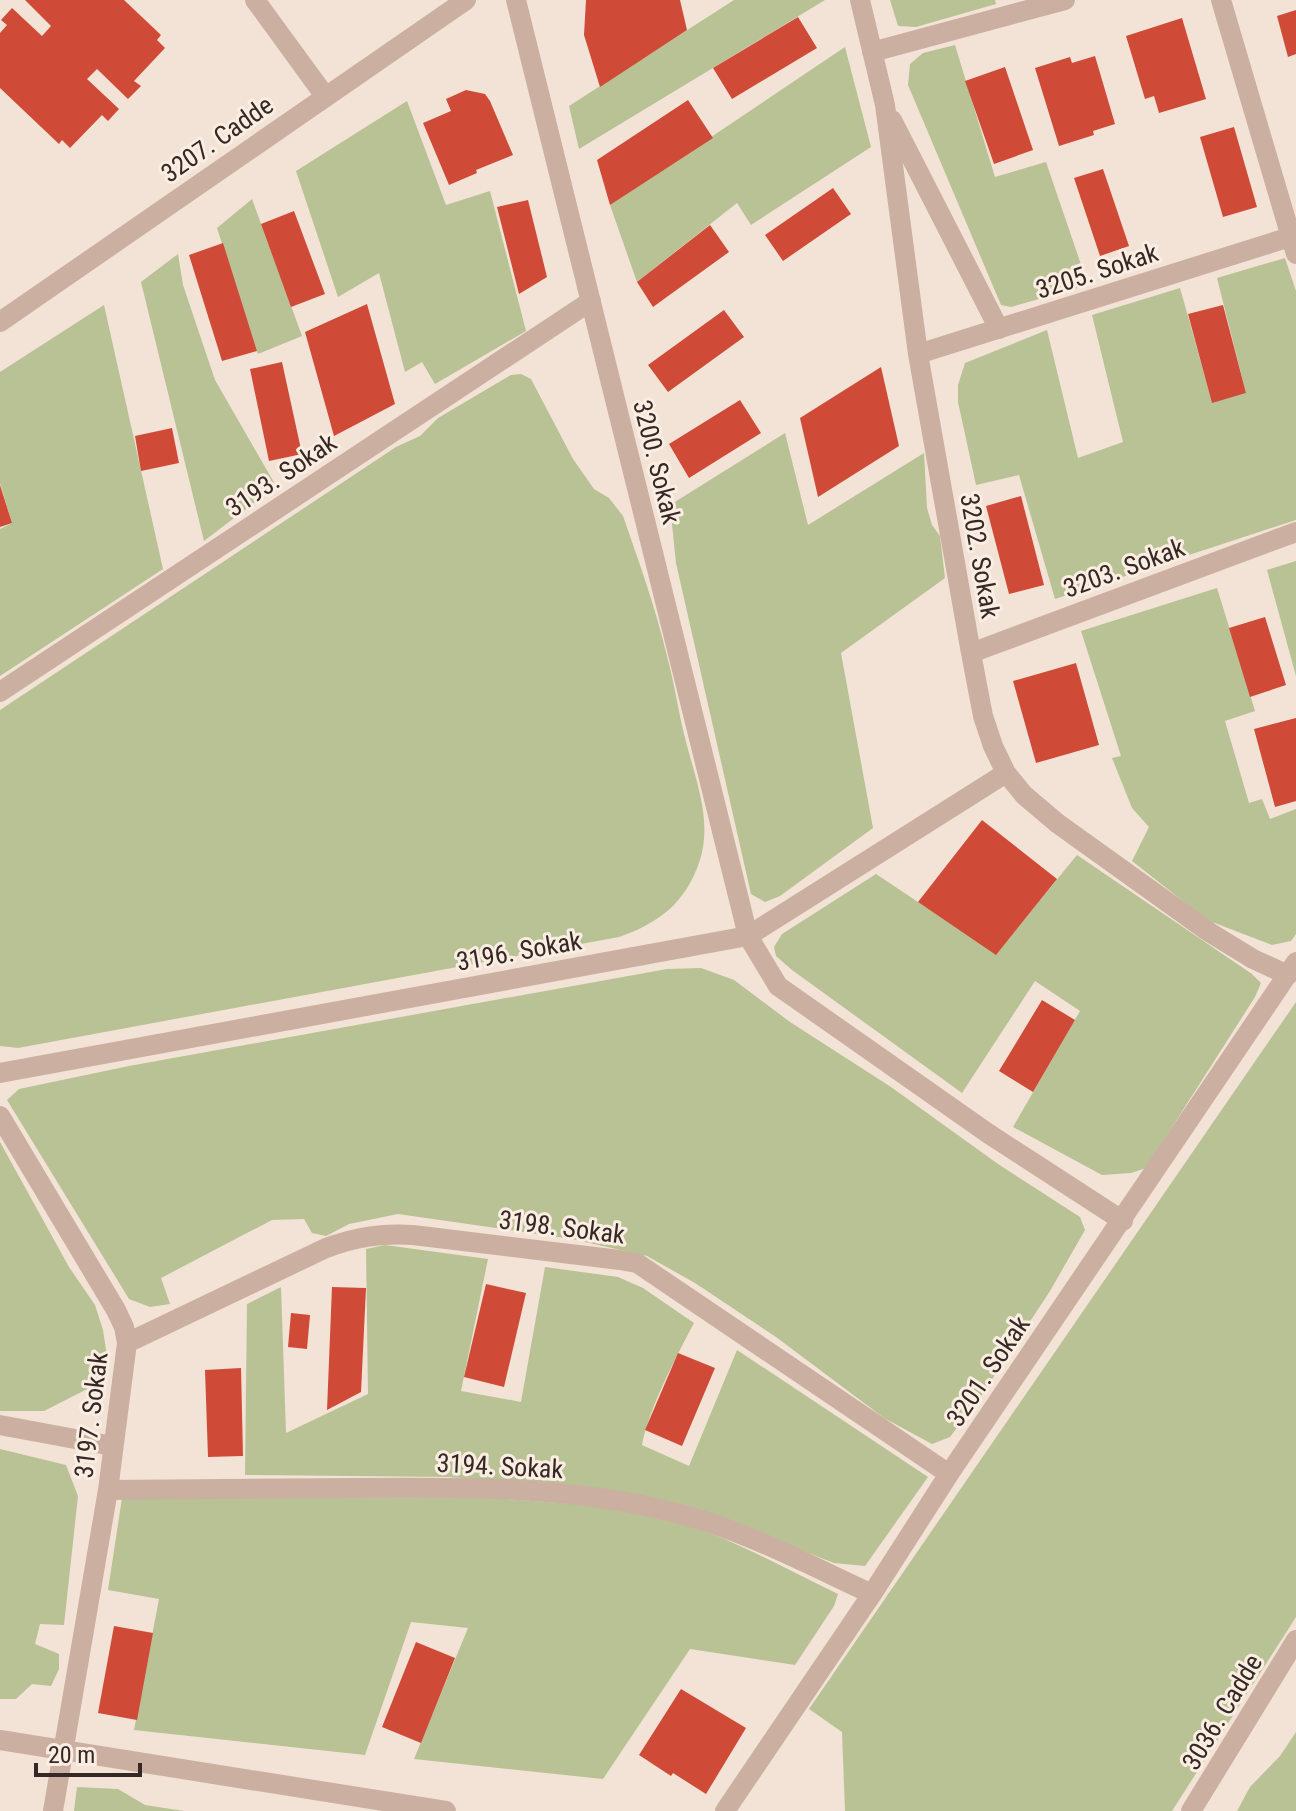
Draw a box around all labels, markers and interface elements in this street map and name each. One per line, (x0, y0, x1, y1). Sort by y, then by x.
street label: 3207. Cadde (155, 90, 279, 188)
street label: 3205. Sokak (1032, 237, 1162, 305)
street label: 3200. Sokak (627, 397, 687, 527)
street label: 3193. Sokak (220, 427, 342, 523)
street label: 3202. Sokak (954, 491, 1006, 621)
street label: 3203. Sokak (1059, 532, 1189, 604)
street label: 3196. Sokak (454, 925, 584, 977)
street label: 3198. Sokak (497, 1204, 627, 1250)
street label: 3201. Sokak (940, 1310, 1036, 1432)
street label: 3197. Sokak (68, 1350, 114, 1480)
street label: 3194. Sokak (436, 1448, 564, 1484)
street label: 3036. Cadde (1176, 1649, 1268, 1775)
scale bar (36, 1727, 140, 1777)
text: 20 m (48, 1741, 95, 1769)

